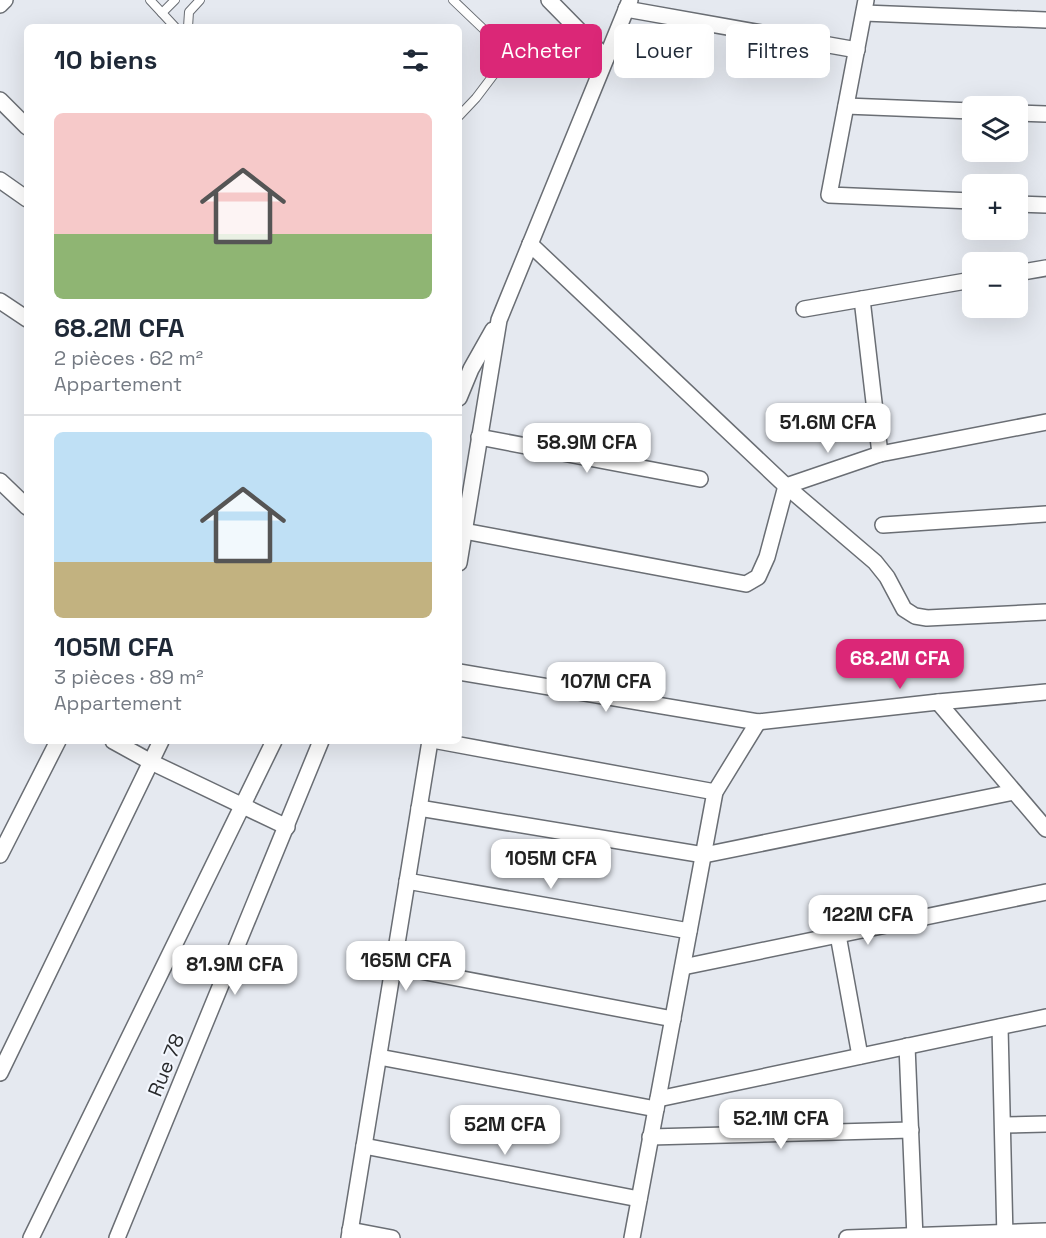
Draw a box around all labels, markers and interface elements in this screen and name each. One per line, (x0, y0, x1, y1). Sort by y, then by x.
chip: Acheter (480, 24, 602, 78)
chip: Louer (614, 24, 714, 78)
chip: Filtres (726, 24, 830, 78)
text: 10 biens (54, 43, 157, 77)
icon: filters (399, 44, 432, 77)
map controls (962, 96, 1028, 318)
button: layers (962, 96, 1028, 162)
icon: home (189, 152, 297, 260)
button: + (962, 174, 1028, 240)
button: − (962, 252, 1028, 318)
text: 68.2M CFA (54, 311, 184, 345)
text: 2 pièces · 62 m² (54, 345, 203, 371)
text: Appartement (54, 371, 182, 397)
pin: 51.6M CFA (759, 403, 897, 454)
text: 51.6M CFA (780, 409, 876, 435)
pin: 58.9M CFA (518, 423, 656, 474)
text: 58.9M CFA (537, 429, 637, 455)
icon: home (189, 471, 297, 579)
text: 105M CFA (54, 630, 174, 664)
pin: 68.2M CFA (831, 639, 969, 690)
text: 68.2M CFA (850, 645, 950, 671)
pin: 107M CFA (544, 662, 668, 713)
text: 3 pièces · 89 m² (54, 664, 204, 690)
text: 107M CFA (561, 668, 651, 694)
text: Appartement (54, 690, 182, 716)
pin: 105M CFA (489, 839, 613, 890)
text: 105M CFA (505, 845, 597, 871)
pin: 122M CFA (806, 895, 930, 946)
text: 122M CFA (823, 901, 913, 927)
pin: 165M CFA (344, 941, 468, 992)
pin: 81.9M CFA (166, 945, 304, 996)
text: 165M CFA (360, 947, 452, 973)
text: 81.9M CFA (186, 951, 284, 977)
street label: Rue 78 (142, 1030, 190, 1100)
pin: 52.1M CFA (712, 1099, 850, 1150)
pin: 52M CFA (450, 1105, 560, 1156)
text: 52.1M CFA (733, 1105, 829, 1131)
text: 52M CFA (464, 1111, 546, 1137)

